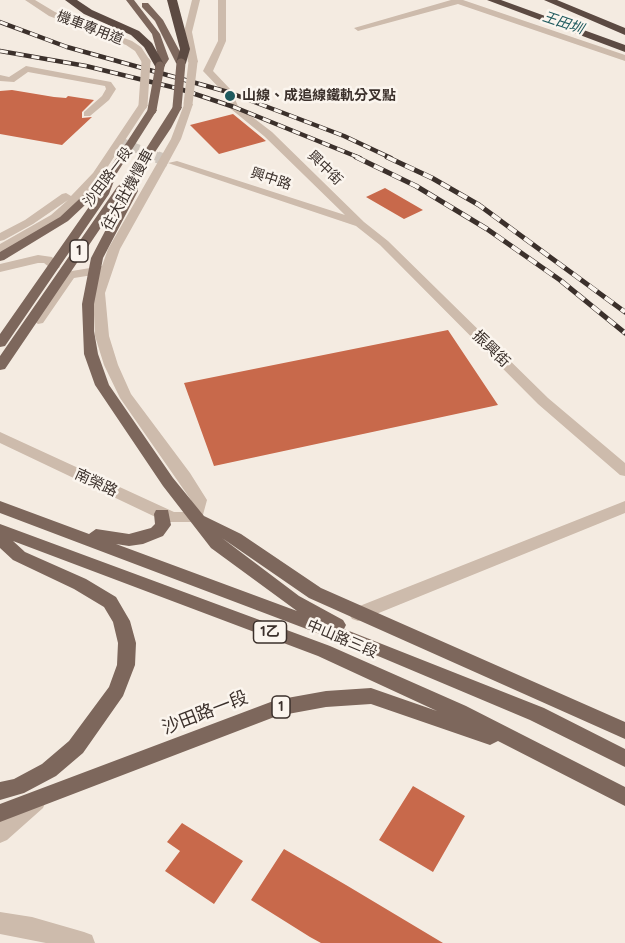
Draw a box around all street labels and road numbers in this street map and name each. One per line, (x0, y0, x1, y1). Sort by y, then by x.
street label: 機車專用道 (54, 8, 126, 48)
street label: 沙田路一段 (80, 144, 136, 210)
street label: 往大肚機慢車 (98, 146, 158, 234)
street label: 興中街 (304, 147, 346, 189)
street label: 興中路 (248, 165, 294, 193)
road number: 1 (70, 240, 88, 262)
street label: 振興街 (469, 327, 513, 371)
street label: 南榮路 (72, 465, 120, 501)
street label: 中山路三段 (304, 616, 380, 662)
road number: 1乙 (254, 621, 286, 643)
street label: 沙田路一段 (159, 687, 251, 739)
road number: 1 (272, 696, 290, 718)

